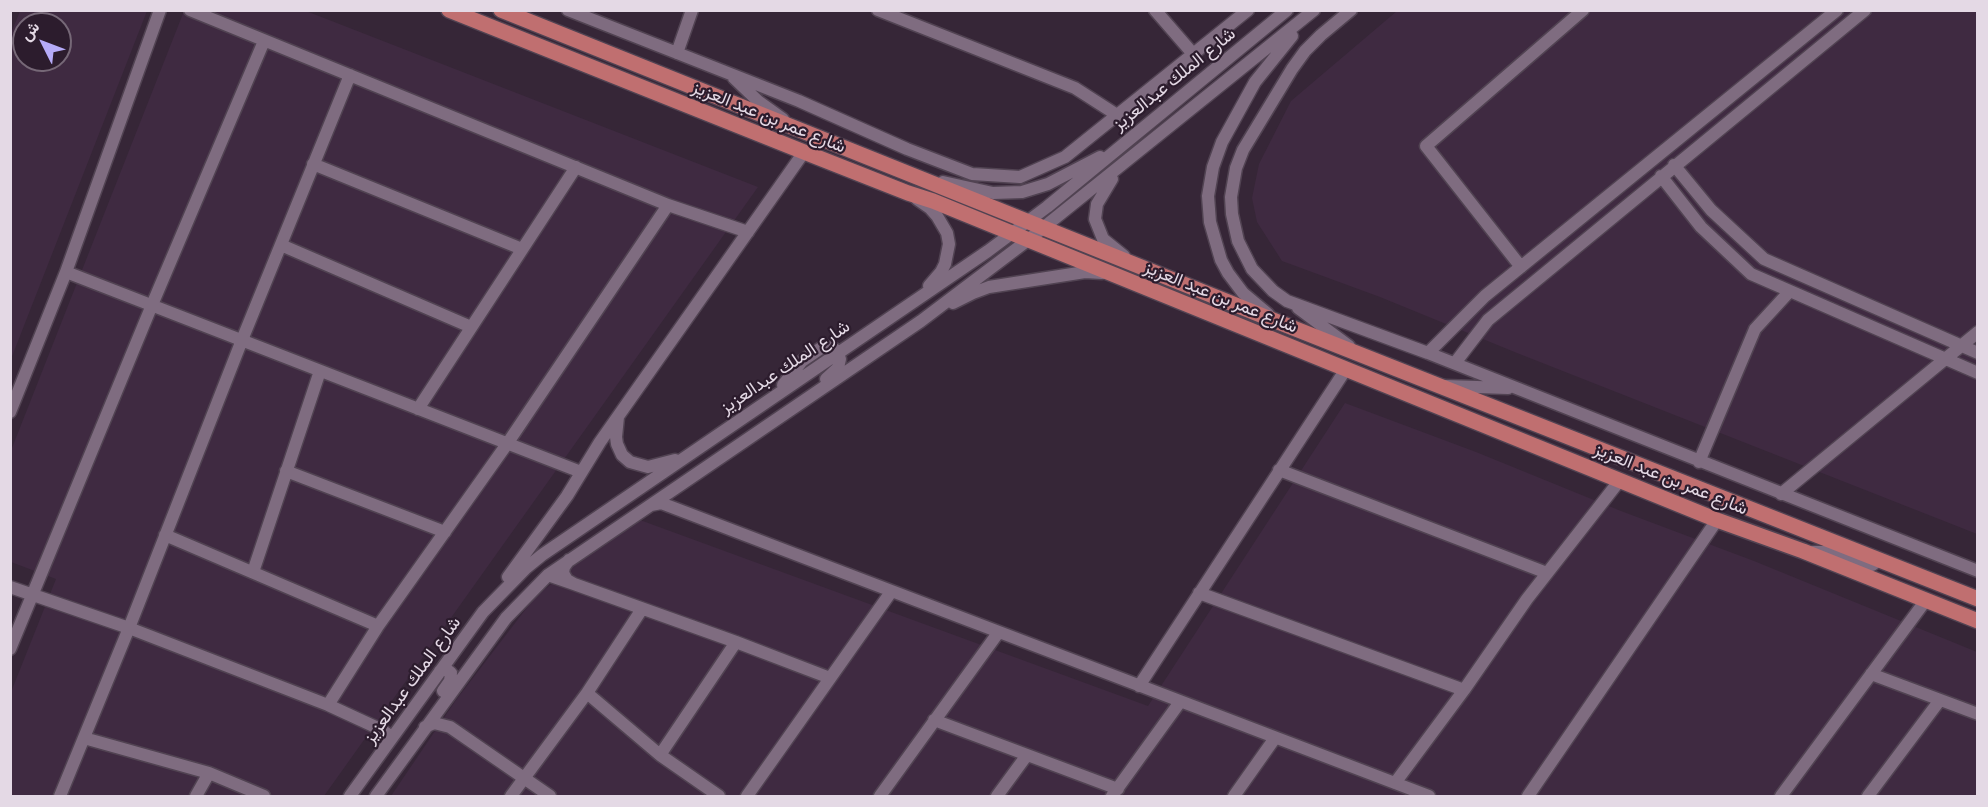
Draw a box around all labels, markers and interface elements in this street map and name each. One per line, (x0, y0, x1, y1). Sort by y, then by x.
north arrow (12, 12, 72, 72)
text: ش (16, 17, 43, 44)
street label: شارع الملك عبدالعزيز (1108, 23, 1240, 135)
street label: شارع عمر بن عبد العزيز (689, 76, 849, 158)
street label: شارع عمر بن عبد العزيز (1141, 256, 1301, 338)
street label: شارع الملك عبدالعزيز (716, 316, 854, 418)
street label: شارع عمر بن عبد العزيز (1591, 438, 1751, 520)
street label: شارع الملك عبدالعزيز (359, 612, 465, 748)

